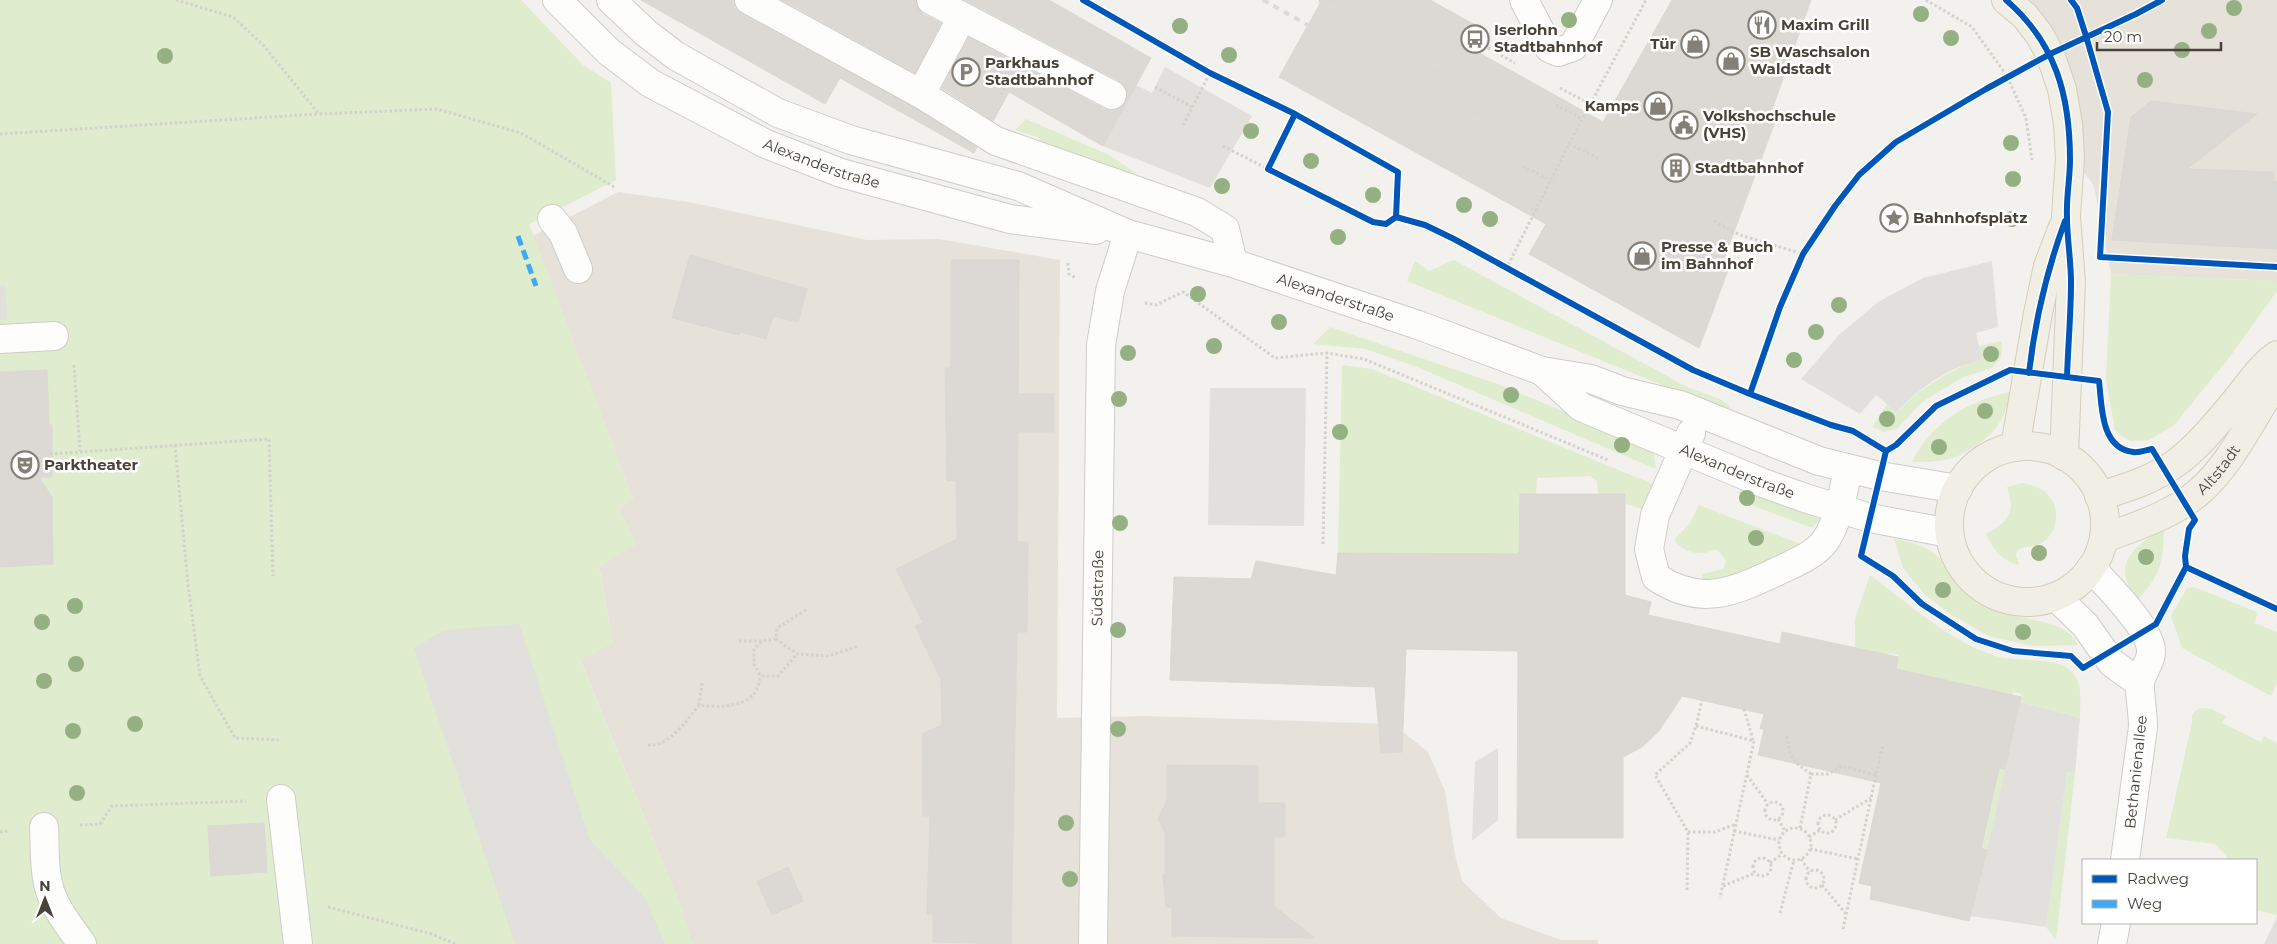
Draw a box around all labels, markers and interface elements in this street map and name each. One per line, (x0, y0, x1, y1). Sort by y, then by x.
restaurant icon: Maxim Grill (1747, 10, 1777, 40)
place label: Maxim Grill (1781, 15, 1870, 34)
place label: Iserlohn Stadtbahnhof (1494, 20, 1603, 56)
scale bar (2097, 20, 2221, 52)
bus stop icon: Iserlohn Stadtbahnhof (1460, 24, 1490, 54)
text: 20 m (2104, 27, 2142, 46)
shop icon: Tür (1680, 29, 1710, 59)
place label: Tür (1650, 34, 1677, 53)
place label: SB Waschsalon Waldstadt (1750, 42, 1870, 78)
shop icon: SB Waschsalon Waldstadt (1716, 46, 1746, 76)
place label: Parkhaus Stadtbahnhof (985, 53, 1094, 89)
parking icon: Parkhaus Stadtbahnhof (951, 57, 981, 87)
shop icon: Kamps (1643, 91, 1673, 121)
place label: Kamps (1585, 96, 1639, 115)
place label: Volkshochschule (VHS) (1702, 106, 1836, 142)
public building icon: Volkshochschule (VHS) (1669, 110, 1699, 140)
street label: Alexanderstraße (761, 134, 882, 192)
building icon: Stadtbahnhof (1661, 153, 1691, 183)
place label: Stadtbahnhof (1695, 158, 1804, 177)
place icon: Bahnhofsplatz (1879, 203, 1909, 233)
place label: Bahnhofsplatz (1913, 208, 2027, 227)
place label: Presse & Buch im Bahnhof (1661, 237, 1773, 273)
shop icon: Presse & Buch im Bahnhof (1627, 241, 1657, 271)
street label: Alexanderstraße (1275, 268, 1397, 325)
street label: Alexanderstraße (1677, 439, 1797, 503)
street label: Altstadt (2192, 441, 2244, 498)
theatre icon: Parktheater (10, 450, 40, 480)
place label: Parktheater (44, 455, 138, 474)
street label: Südstraße (1087, 550, 1107, 626)
street label: Bethanienallee (2120, 714, 2151, 830)
legend (2082, 859, 2257, 924)
text: Radweg (2127, 869, 2189, 888)
north arrow (20, 874, 70, 924)
text: N (39, 877, 51, 895)
text: Weg (2127, 894, 2162, 913)

